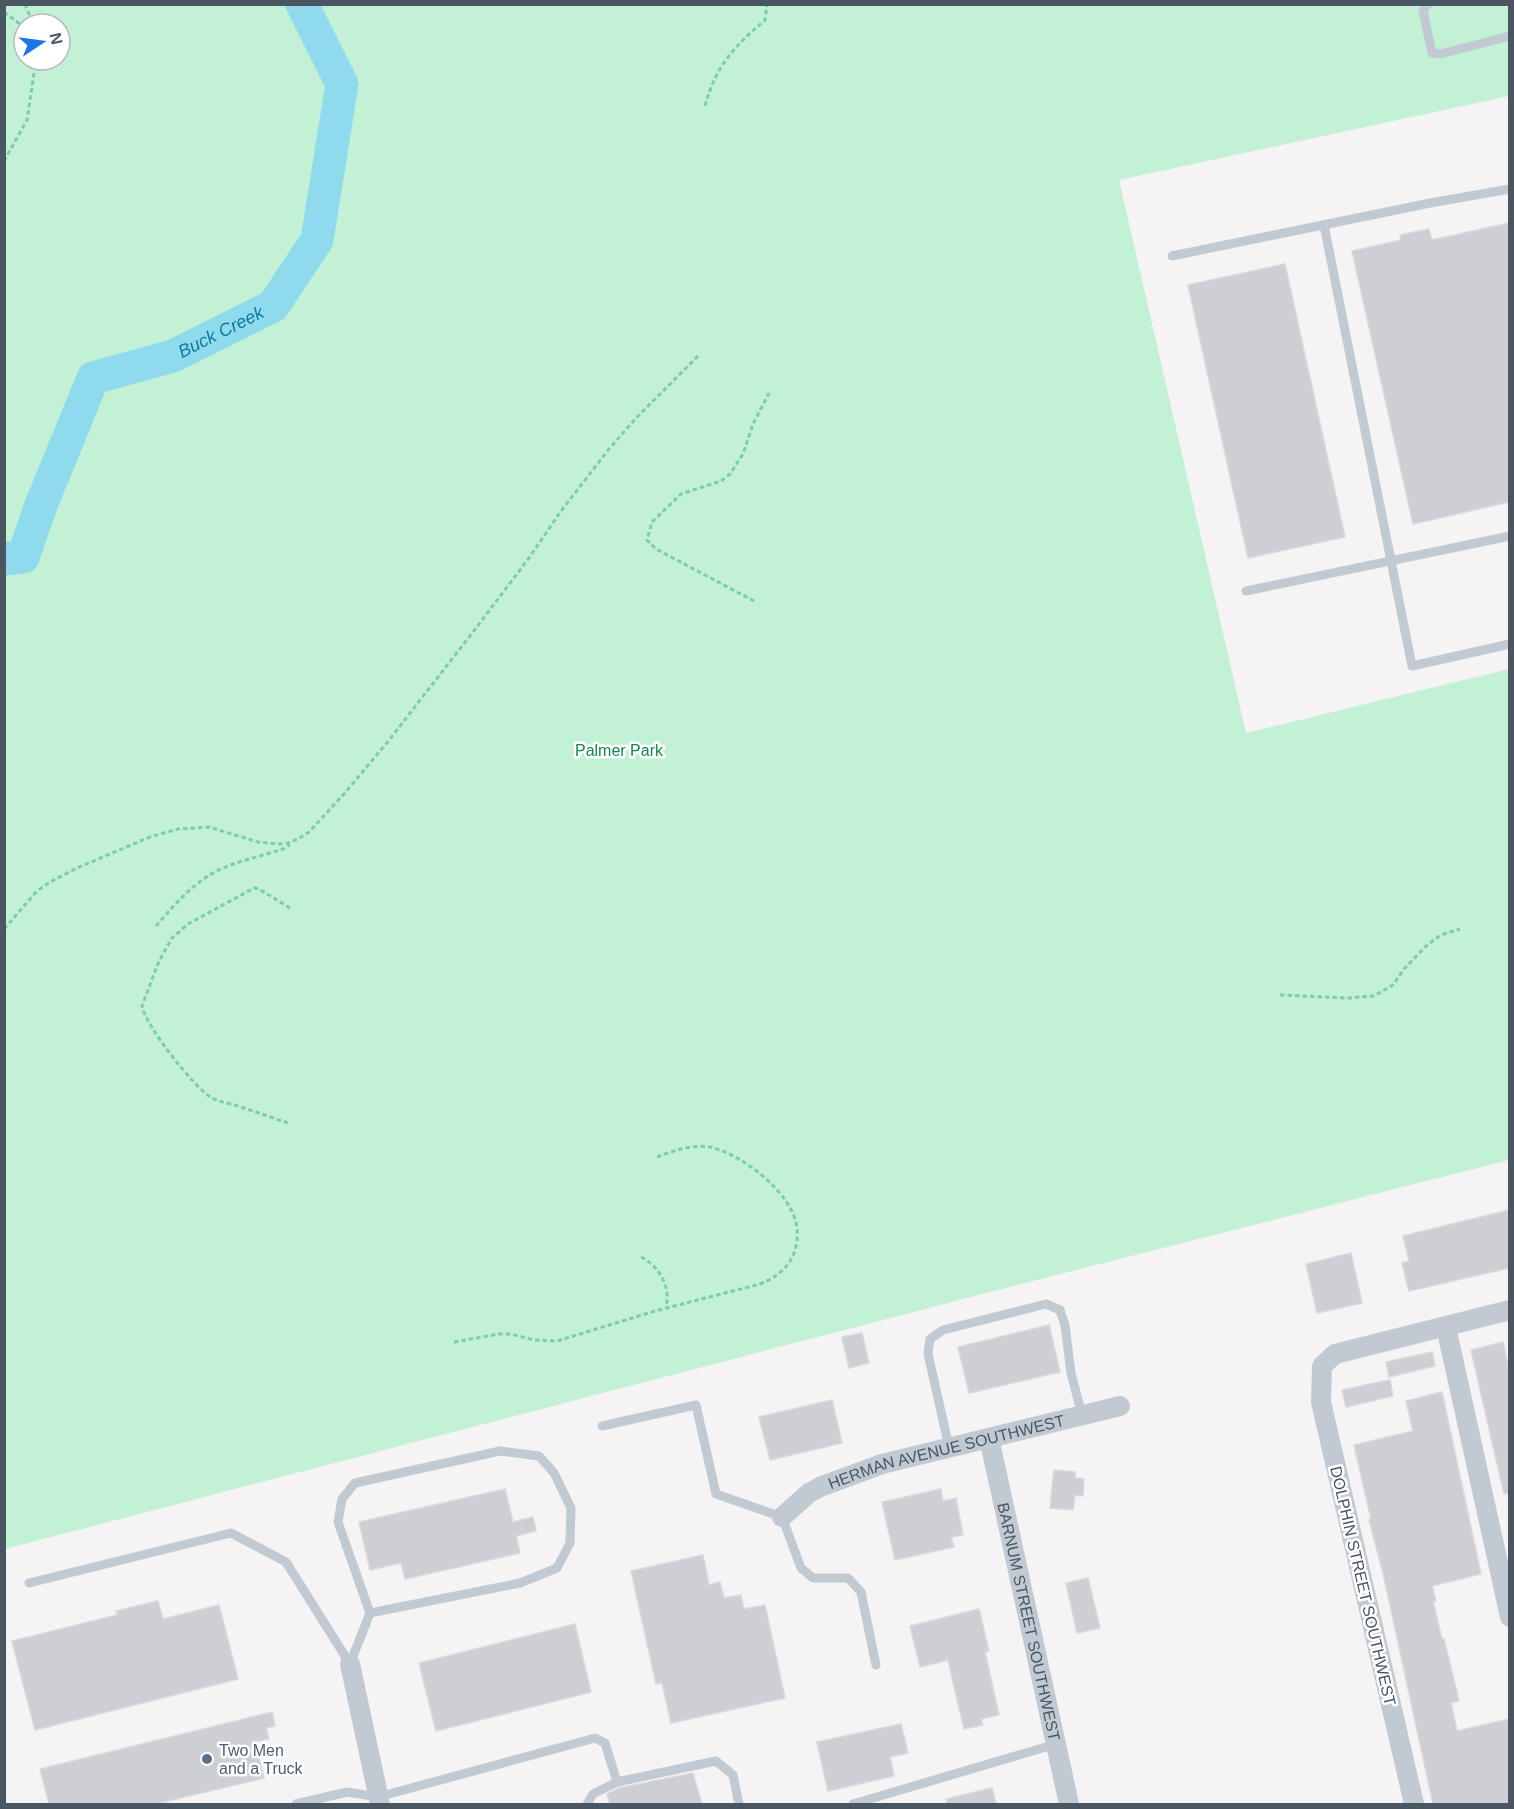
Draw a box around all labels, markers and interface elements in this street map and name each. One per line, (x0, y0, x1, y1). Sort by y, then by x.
north arrow (12, 12, 72, 72)
text: N (47, 31, 66, 46)
water label: Buck Creek (175, 302, 268, 362)
park label: Palmer Park (575, 742, 664, 759)
street label: HERMAN AVENUE SOUTHWEST (826, 1411, 1066, 1492)
street label: DOLPHIN STREET SOUTHWEST (1327, 1465, 1399, 1708)
street label: BARNUM STREET SOUTHWEST (995, 1501, 1063, 1743)
place label: Two Men and a Truck (219, 1742, 304, 1777)
marker: Two Men and a Truck (200, 1752, 214, 1766)

